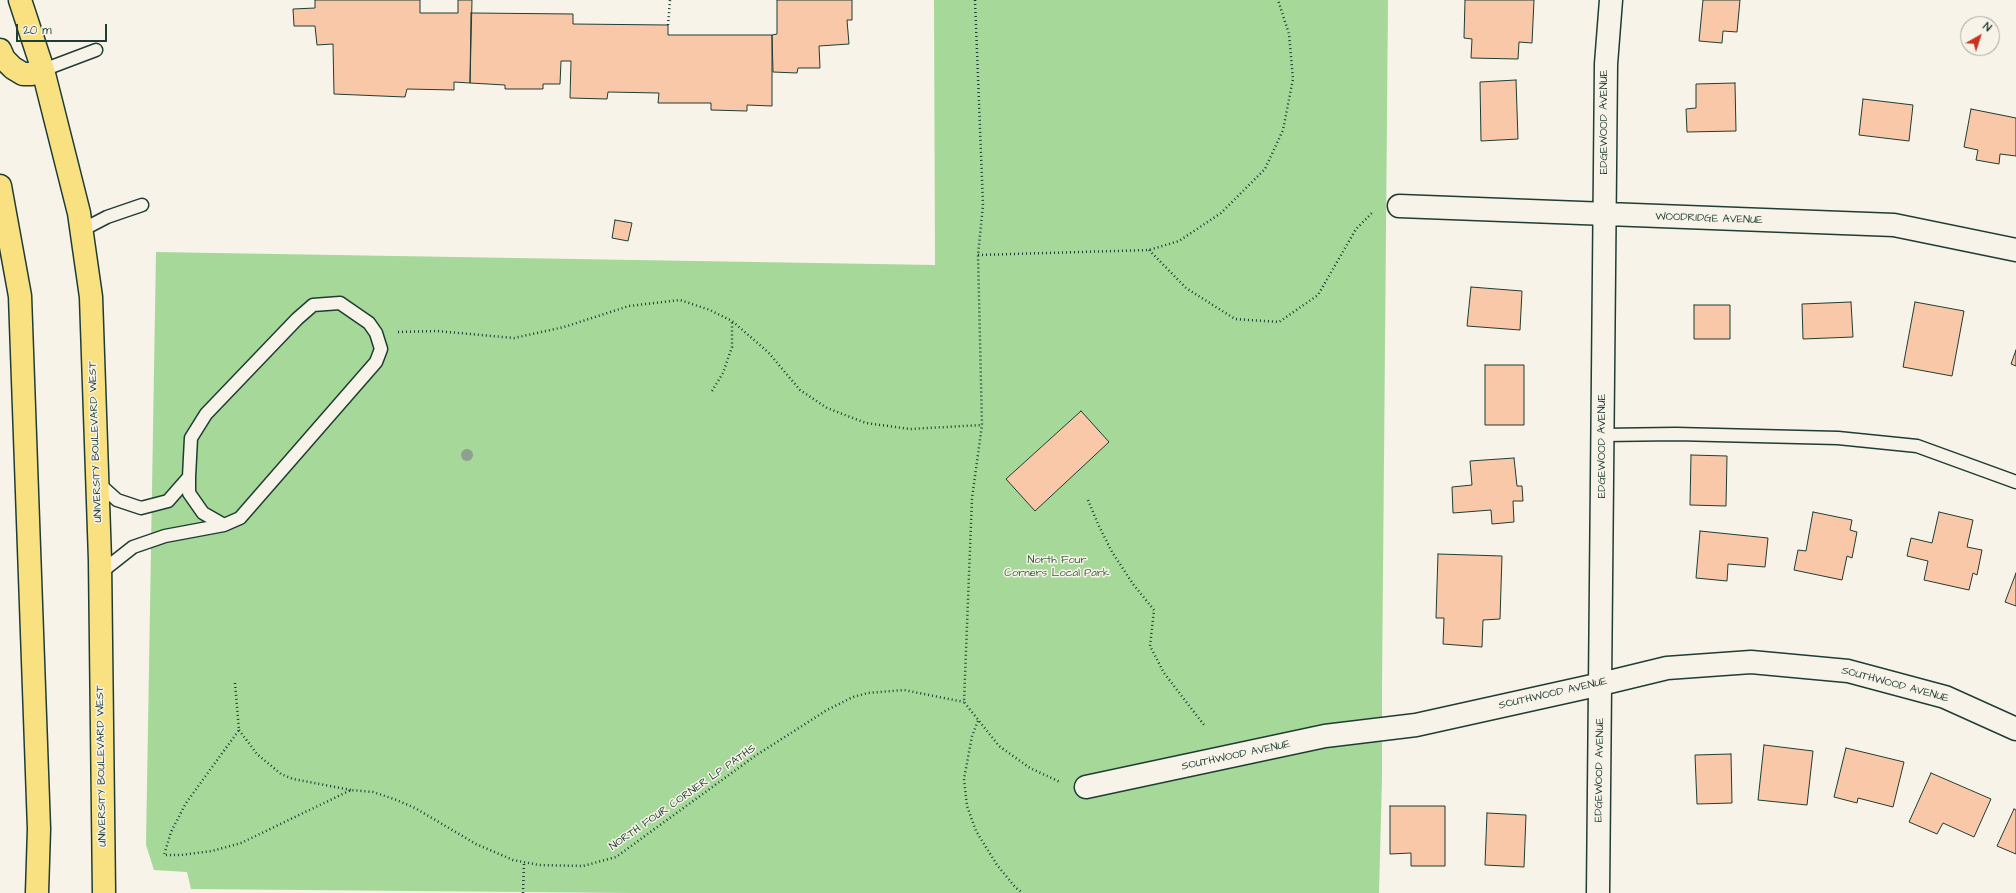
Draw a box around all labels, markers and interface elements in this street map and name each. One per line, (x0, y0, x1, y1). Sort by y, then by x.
scale bar (18, 16, 109, 42)
north arrow (1960, 16, 2000, 56)
text: N (1980, 19, 1995, 35)
text: 20 m (23, 22, 52, 39)
street label: EDGEWOOD AVENUE (1598, 70, 1612, 174)
street label: WOODRIDGE AVENUE (1655, 211, 1763, 227)
street label: UNIVERSITY BOULEVARD WEST (87, 361, 105, 523)
street label: EDGEWOOD AVENUE (1596, 394, 1610, 498)
park label: North Four Corners Local Park (1004, 554, 1110, 580)
street label: SOUTHWOOD AVENUE (1840, 664, 1950, 706)
street label: SOUTHWOOD AVENUE (1498, 675, 1608, 713)
street label: UNIVERSITY BOULEVARD WEST (94, 685, 110, 847)
street label: EDGEWOOD AVENUE (1592, 718, 1608, 822)
street label: SOUTHWOOD AVENUE (1180, 738, 1292, 774)
street label: NORTH FOUR CORNER LP PATHS (607, 742, 759, 854)

